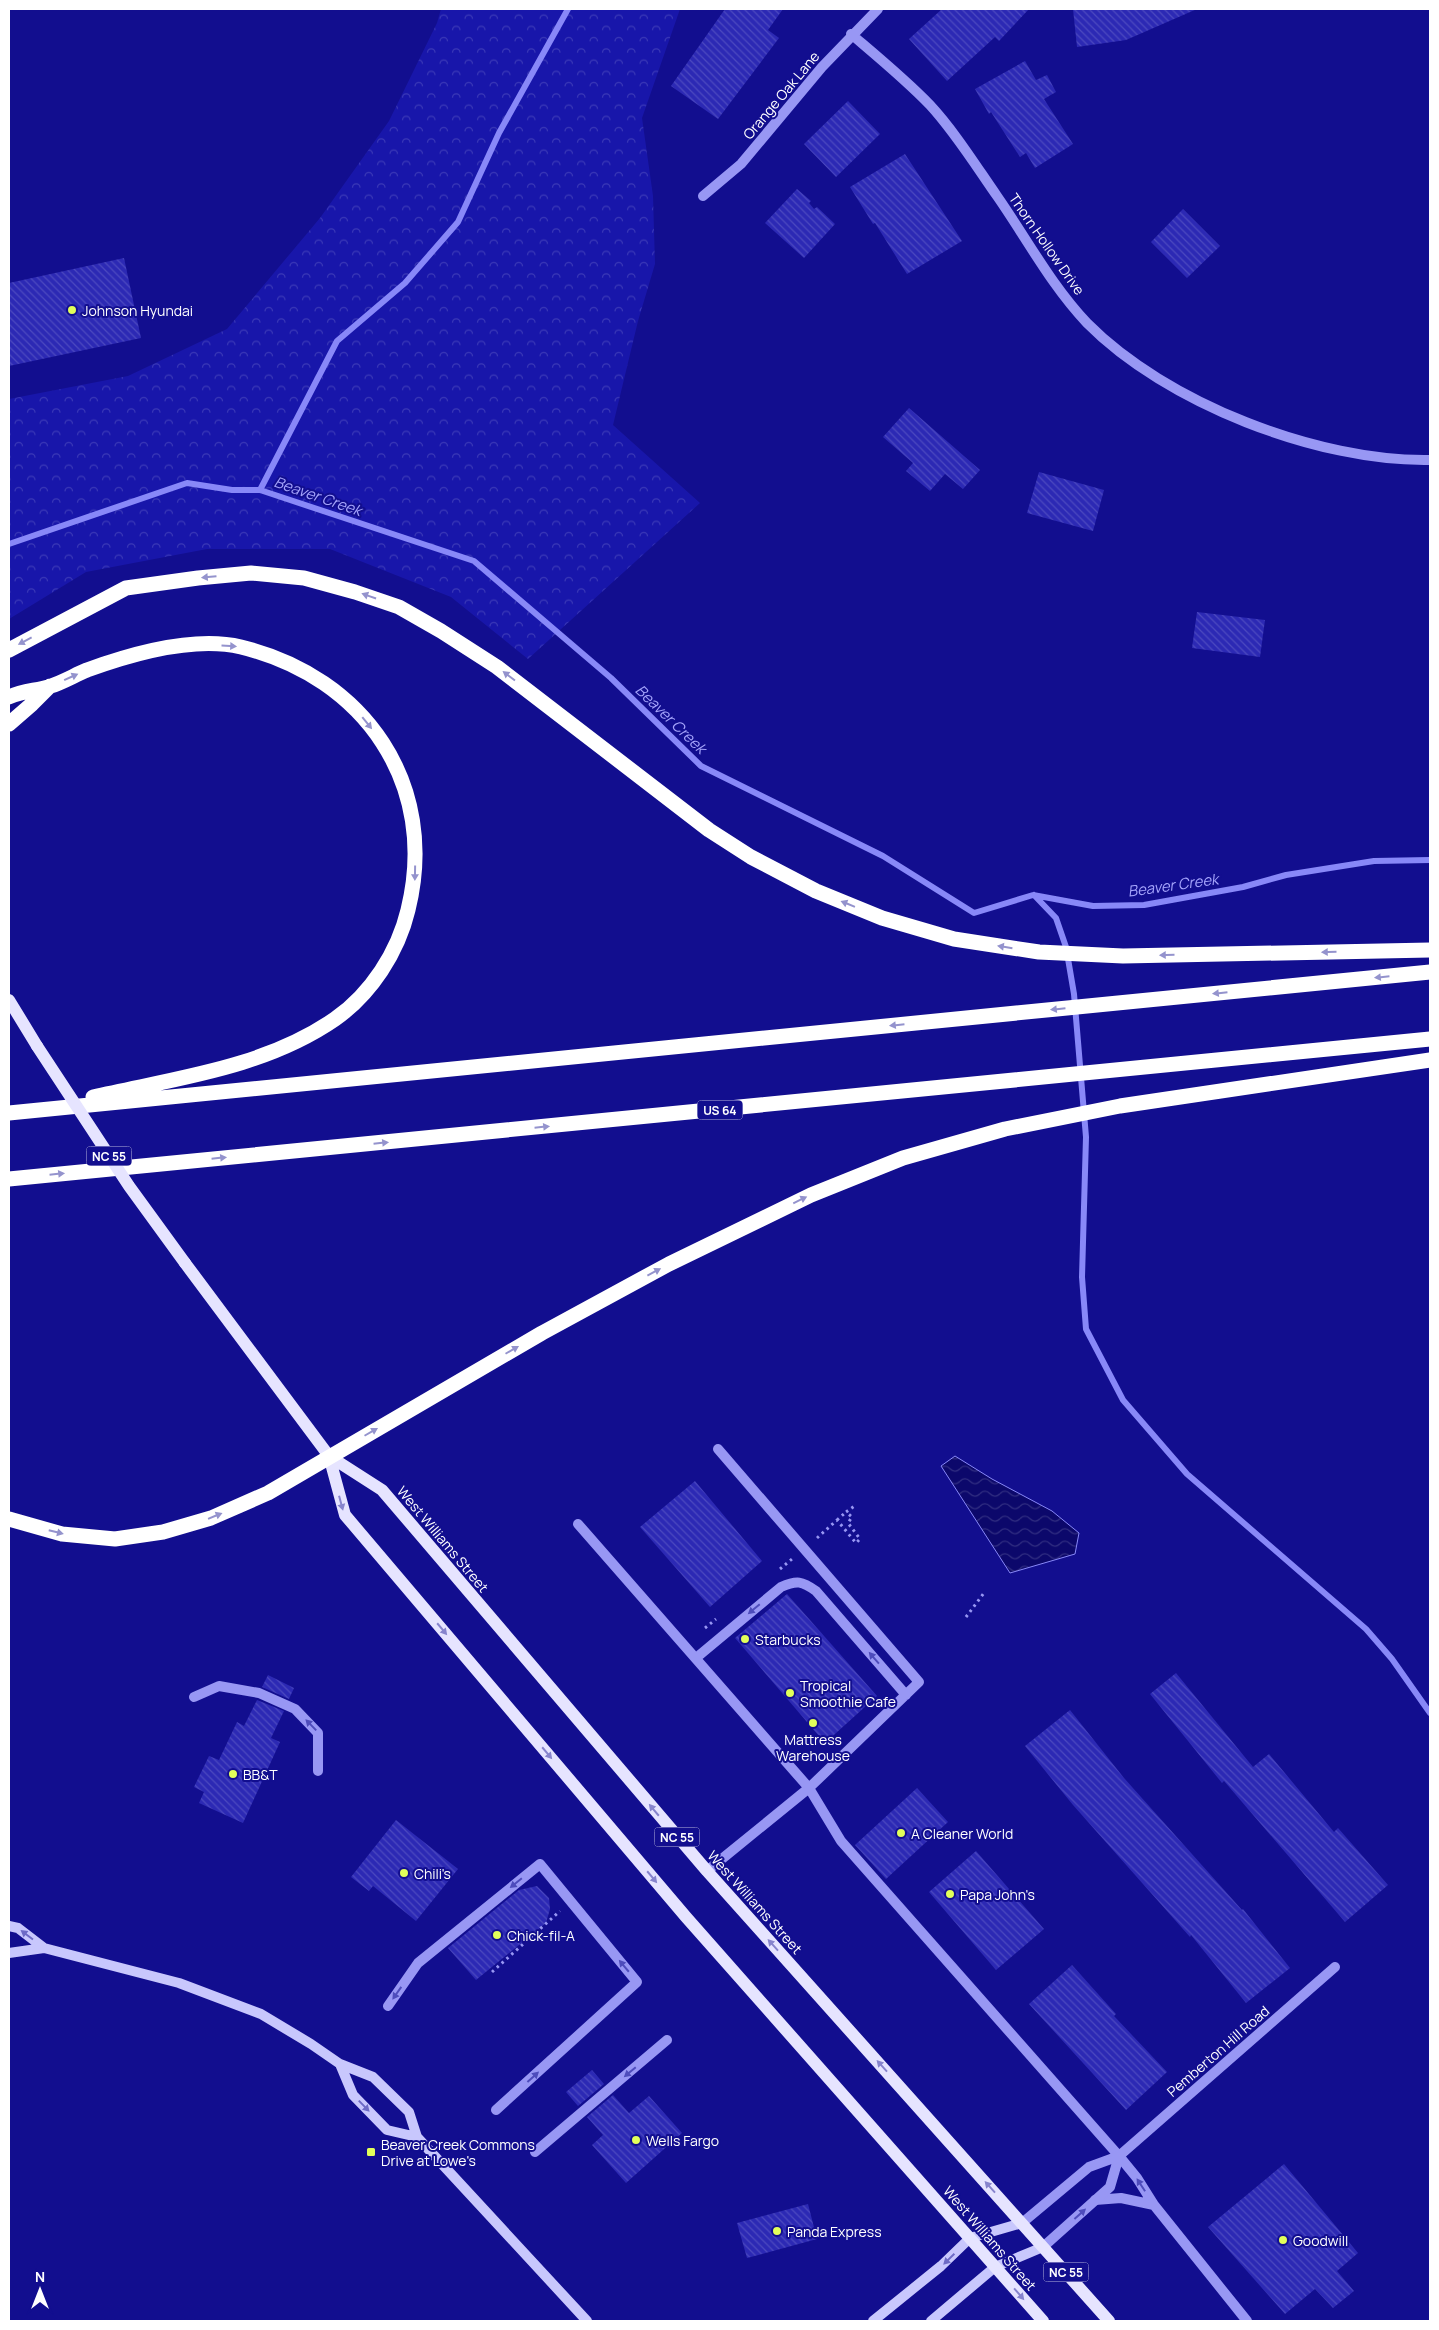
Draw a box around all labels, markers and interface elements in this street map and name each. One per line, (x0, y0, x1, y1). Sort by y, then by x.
street label: Orange Oak Lane (739, 47, 823, 143)
street label: Thorn Hollow Drive (1005, 189, 1089, 299)
place label: Johnson Hyundai (82, 301, 193, 320)
marker: Johnson Hyundai (66, 304, 78, 316)
water label: Beaver Creek (271, 471, 367, 522)
one-way arrow (201, 573, 217, 581)
one-way arrow (361, 592, 376, 599)
one-way arrow (18, 637, 33, 645)
one-way arrow (221, 642, 237, 650)
one-way arrow (502, 671, 516, 681)
one-way arrow (64, 673, 78, 681)
water label: Beaver Creek (631, 680, 713, 760)
one-way arrow (362, 716, 373, 729)
one-way arrow (411, 866, 419, 882)
water label: Beaver Creek (1126, 868, 1222, 902)
one-way arrow (841, 900, 855, 908)
one-way arrow (996, 942, 1012, 950)
one-way arrow (1321, 948, 1337, 956)
one-way arrow (1158, 951, 1174, 959)
one-way arrow (1373, 973, 1389, 981)
one-way arrow (1212, 989, 1228, 997)
one-way arrow (1050, 1005, 1066, 1013)
one-way arrow (888, 1022, 904, 1030)
road number: US 64 (698, 1100, 742, 1120)
one-way arrow (535, 1123, 551, 1131)
one-way arrow (373, 1139, 389, 1147)
road number: NC 55 (86, 1146, 132, 1166)
one-way arrow (211, 1154, 227, 1162)
one-way arrow (50, 1170, 66, 1178)
one-way arrow (793, 1196, 807, 1204)
one-way arrow (647, 1268, 661, 1276)
one-way arrow (505, 1346, 518, 1355)
one-way arrow (364, 1427, 377, 1436)
street label: West Williams Street (393, 1482, 493, 1596)
one-way arrow (338, 1496, 346, 1511)
one-way arrow (207, 1512, 222, 1519)
one-way arrow (48, 1528, 63, 1536)
one-way arrow (748, 1603, 761, 1614)
one-way arrow (436, 1623, 448, 1635)
place label: Starbucks (755, 1630, 821, 1649)
marker: Starbucks (739, 1633, 751, 1645)
one-way arrow (868, 1652, 880, 1664)
place label: Tropical Smoothie Cafe (800, 1676, 896, 1711)
marker: Tropical Smoothie Cafe (784, 1687, 796, 1699)
marker: Mattress Warehouse (807, 1717, 819, 1729)
one-way arrow (305, 1719, 317, 1731)
place label: Mattress Warehouse (776, 1730, 850, 1765)
one-way arrow (541, 1747, 552, 1759)
place label: BB&T (243, 1765, 278, 1784)
marker: BB&T (227, 1768, 239, 1780)
one-way arrow (649, 1803, 660, 1816)
place label: A Cleaner World (911, 1824, 1013, 1843)
marker: A Cleaner World (895, 1827, 907, 1839)
road number: NC 55 (654, 1828, 700, 1846)
street label: West Williams Street (703, 1846, 807, 1958)
place label: Chili's (414, 1864, 451, 1883)
marker: Chili's (398, 1867, 410, 1879)
one-way arrow (647, 1870, 658, 1883)
one-way arrow (510, 1878, 523, 1889)
place label: Papa John's (960, 1885, 1035, 1904)
marker: Papa John's (944, 1888, 956, 1900)
place label: Chick-fil-A (507, 1926, 575, 1945)
marker: Chick-fil-A (491, 1929, 503, 1941)
one-way arrow (21, 1930, 34, 1941)
one-way arrow (767, 1939, 779, 1951)
one-way arrow (618, 1959, 629, 1972)
one-way arrow (392, 1986, 402, 2000)
street label: Pemberton Hill Road (1163, 2001, 1273, 2101)
one-way arrow (876, 2059, 887, 2072)
one-way arrow (624, 2066, 637, 2077)
one-way arrow (526, 2071, 538, 2083)
one-way arrow (358, 2100, 370, 2112)
place label: Wells Fargo (646, 2131, 719, 2150)
marker: Wells Fargo (630, 2134, 642, 2146)
place label: Beaver Creek Commons Drive at Lowe's (381, 2135, 535, 2170)
marker: Beaver Creek Commons Drive at Lowe's (365, 2146, 377, 2158)
one-way arrow (1137, 2179, 1146, 2192)
street label: West Williams Street (939, 2182, 1041, 2295)
one-way arrow (984, 2182, 996, 2194)
one-way arrow (1073, 2208, 1085, 2220)
place label: Panda Express (787, 2222, 881, 2241)
marker: Panda Express (771, 2225, 783, 2237)
place label: Goodwill (1293, 2231, 1348, 2250)
marker: Goodwill (1277, 2234, 1289, 2246)
one-way arrow (943, 2253, 955, 2265)
road number: NC 55 (1044, 2262, 1088, 2282)
north arrow (15, 2265, 65, 2315)
text: N (35, 2267, 45, 2286)
one-way arrow (1013, 2288, 1025, 2300)

